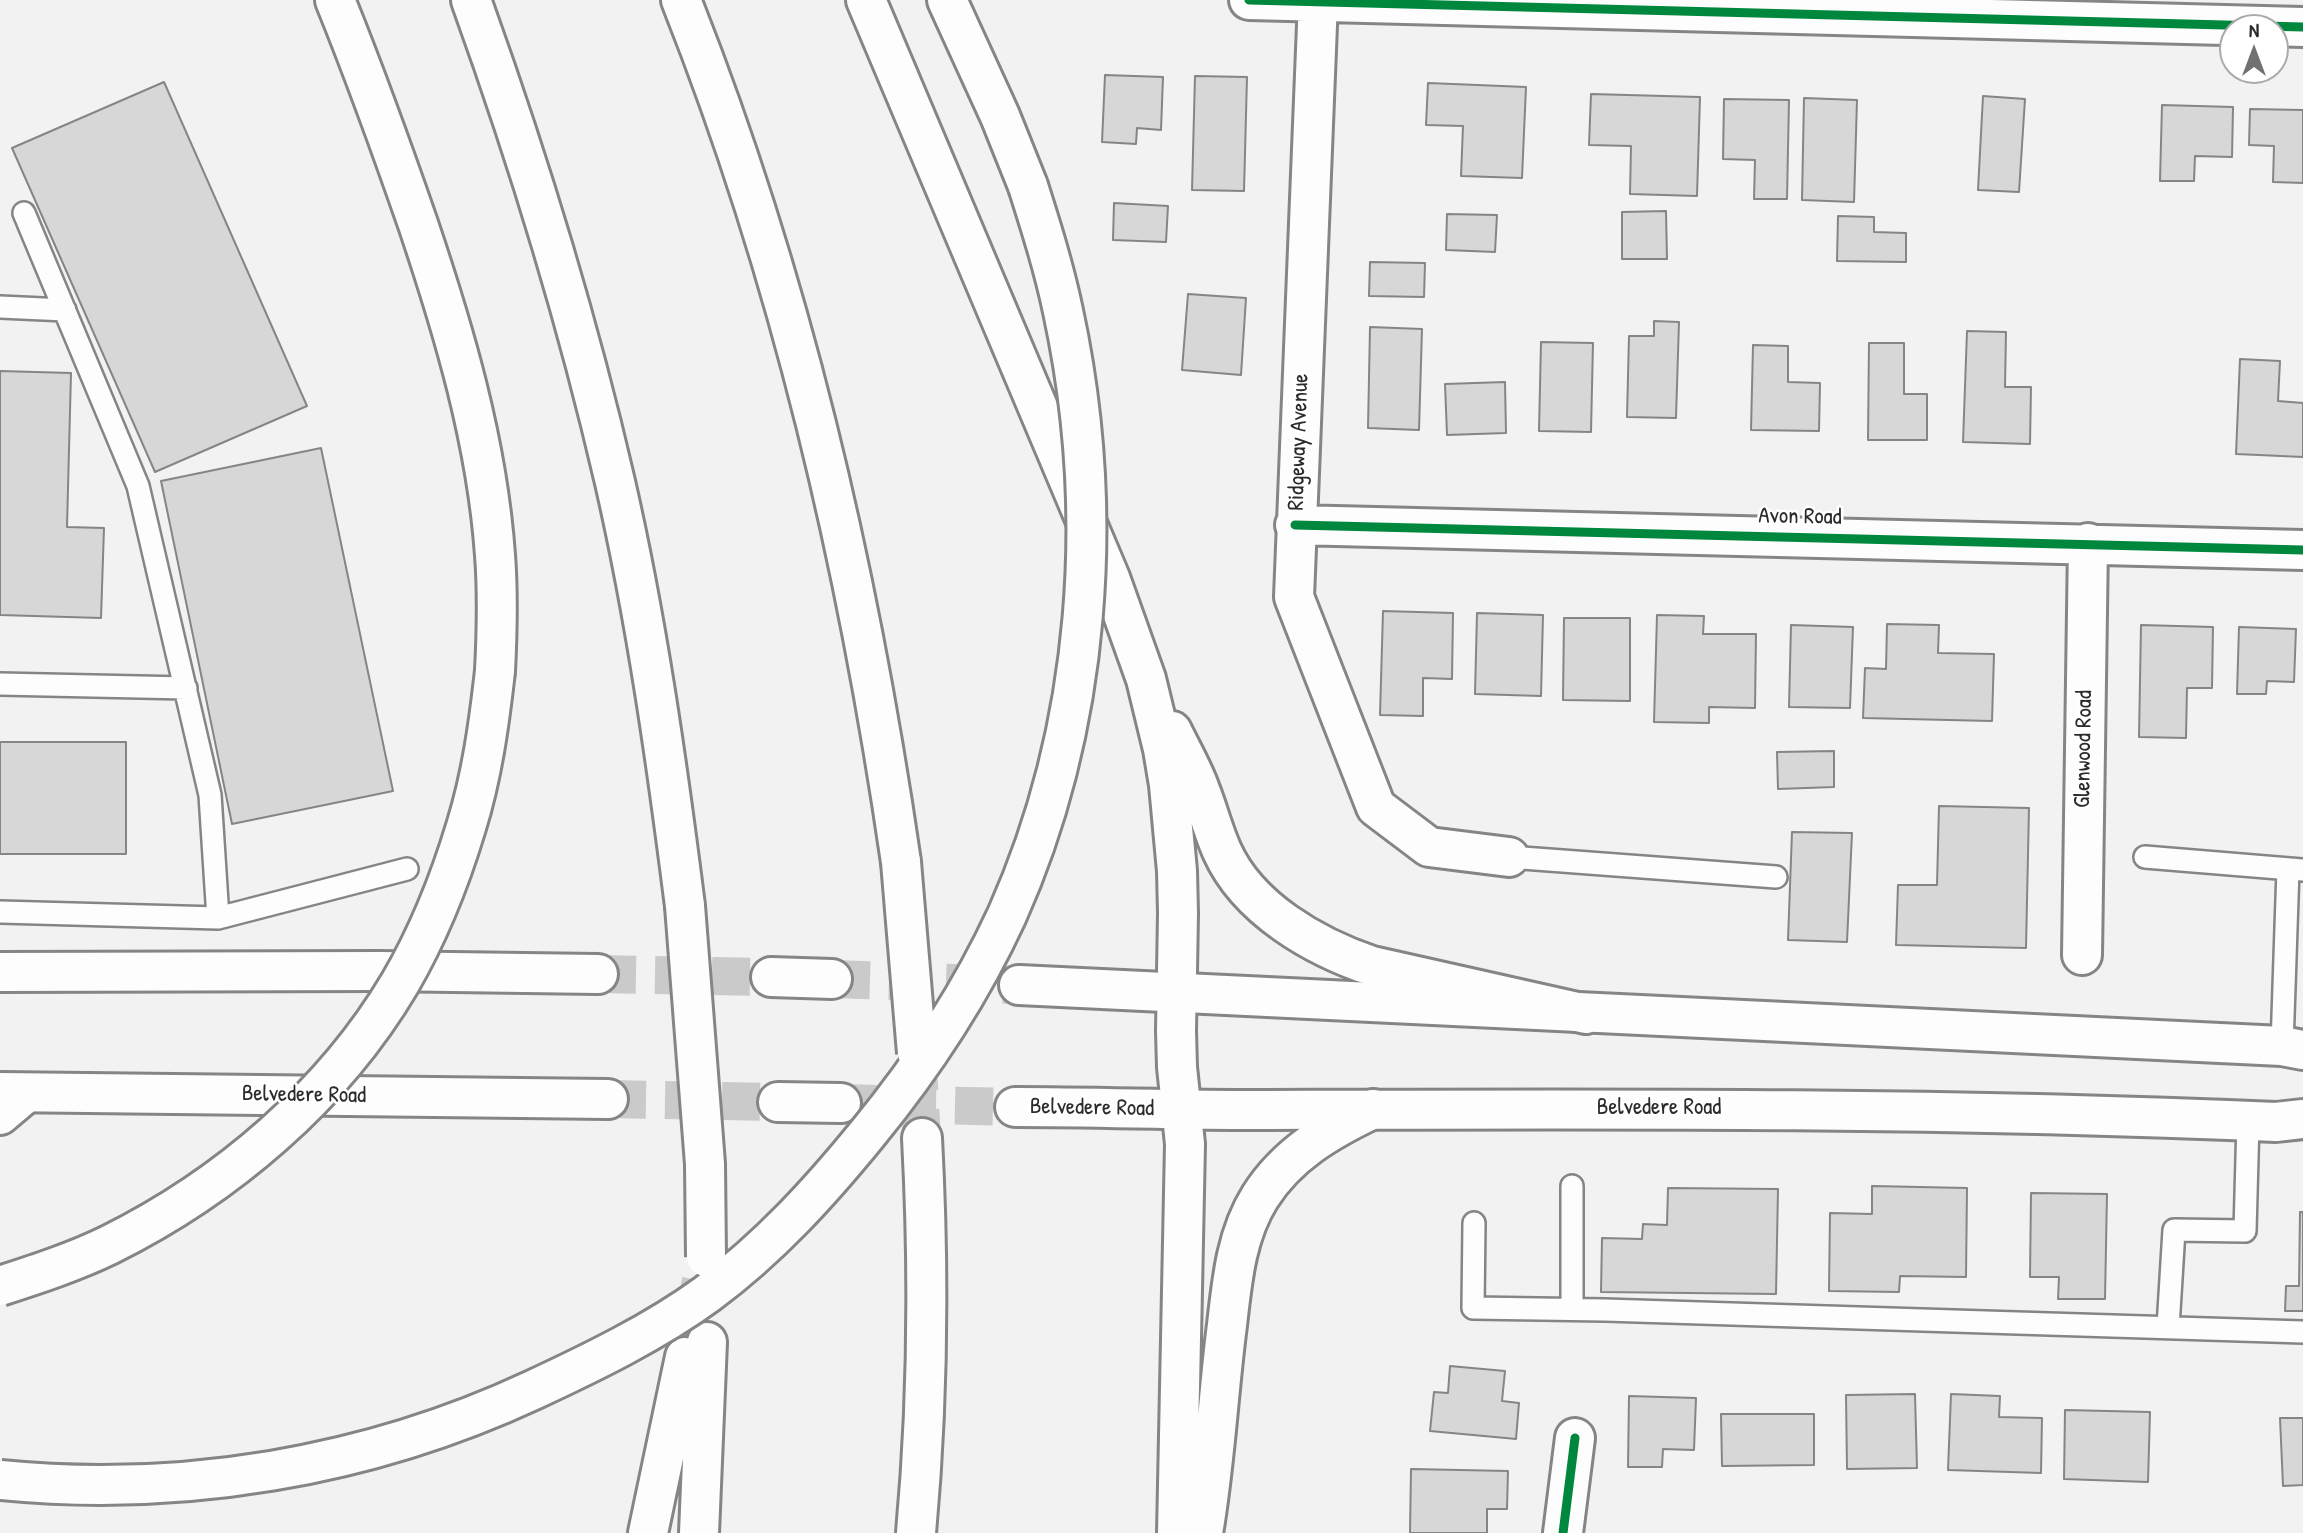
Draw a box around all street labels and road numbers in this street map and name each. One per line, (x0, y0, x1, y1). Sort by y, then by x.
street label: Ridgeway Avenue (1283, 373, 1315, 511)
street label: Avon Road (1758, 502, 1842, 532)
street label: Glenwood Road (2069, 690, 2099, 808)
street label: Belvedere Road (242, 1080, 366, 1110)
street label: Belvedere Road (1030, 1093, 1154, 1123)
street label: Belvedere Road (1597, 1094, 1721, 1122)

